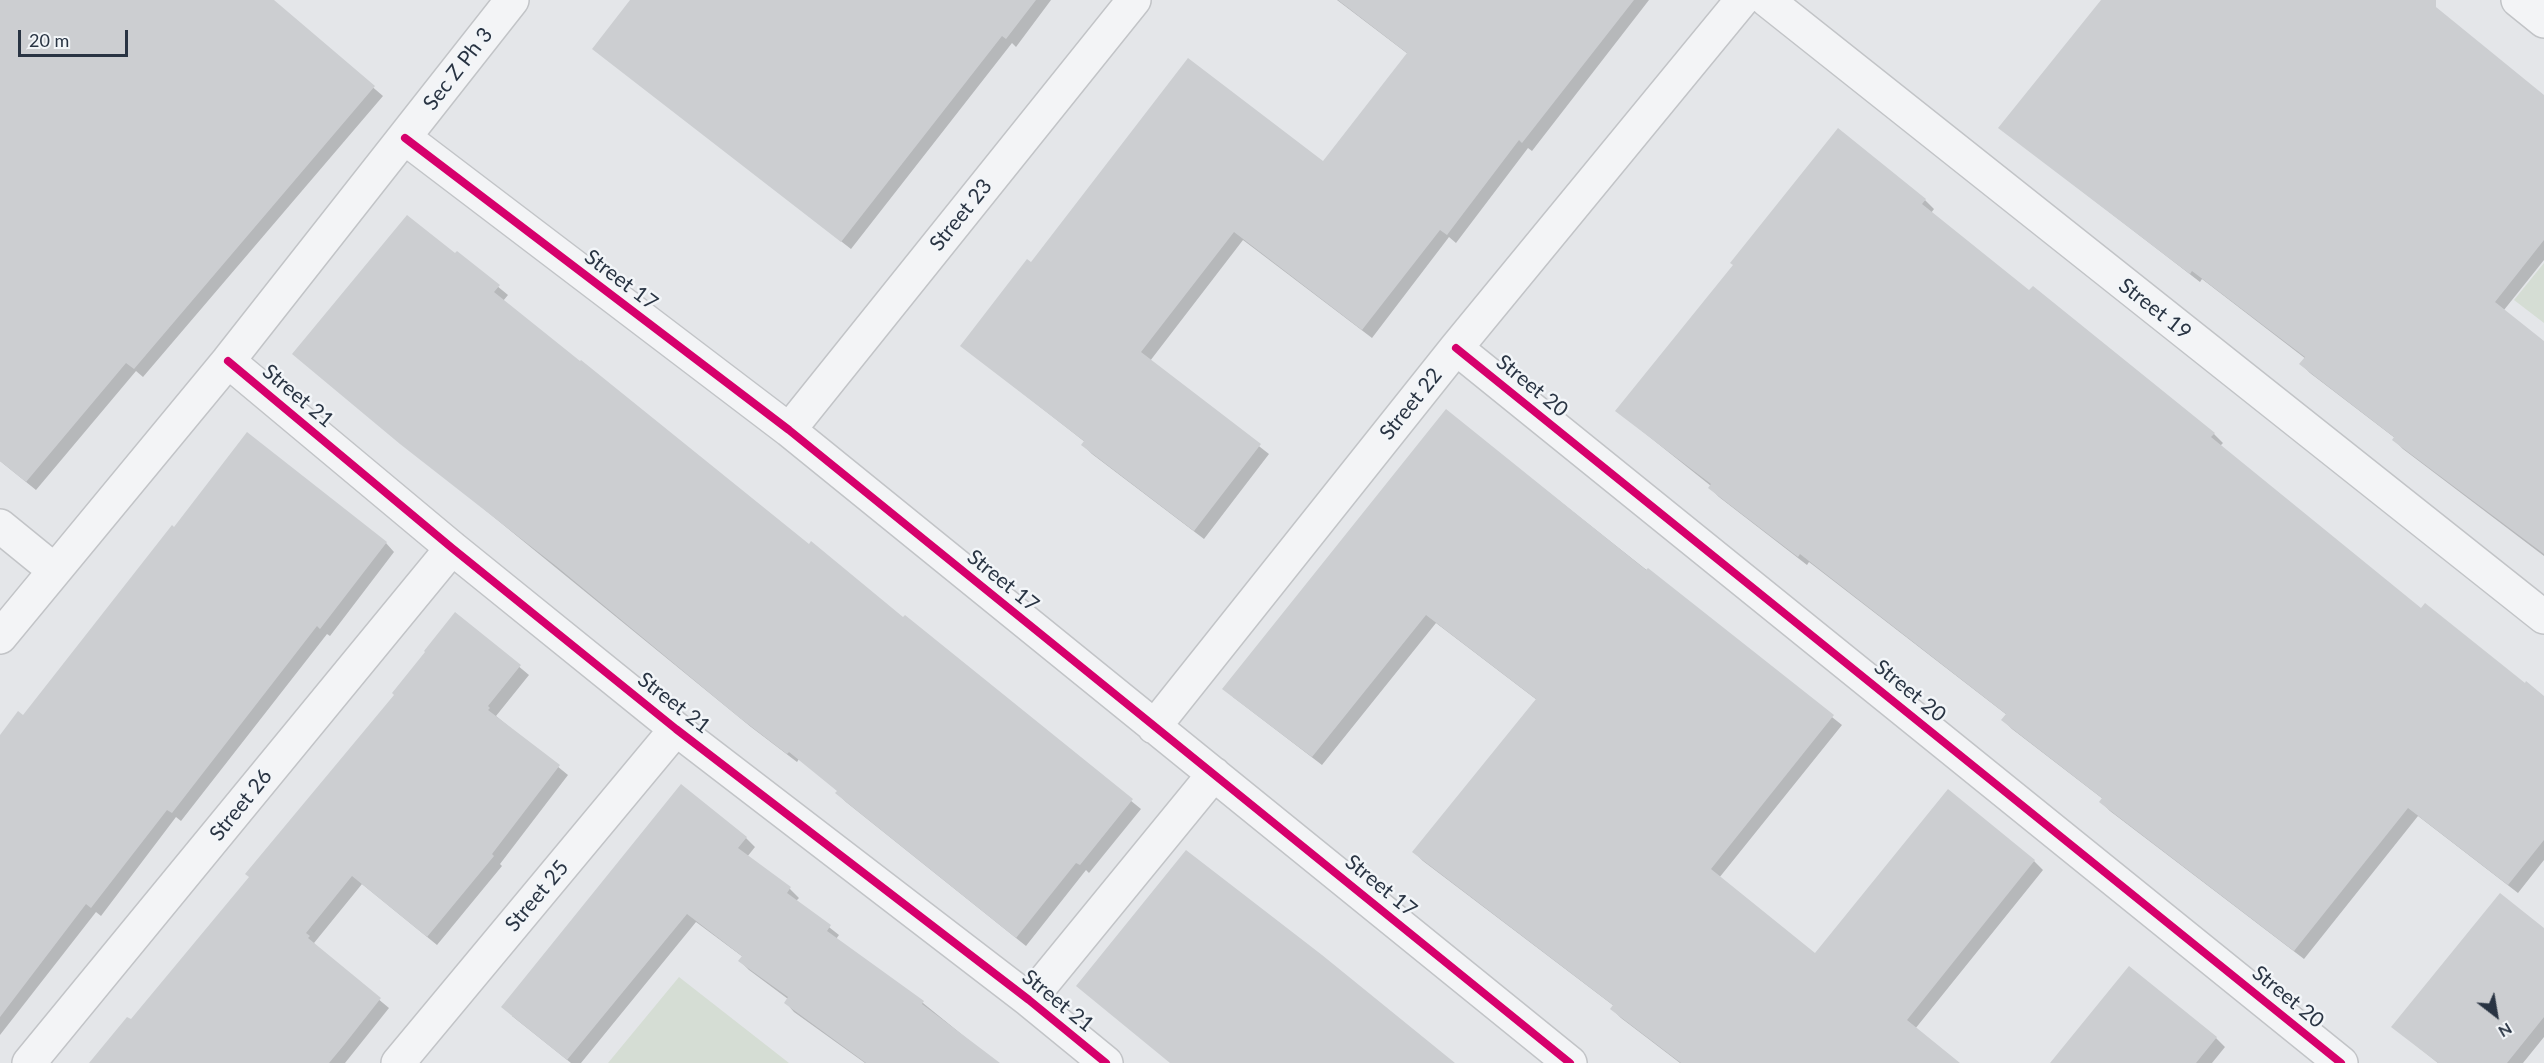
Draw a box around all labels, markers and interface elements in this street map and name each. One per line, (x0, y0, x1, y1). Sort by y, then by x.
scale bar (21, 18, 130, 56)
street label: Sec Z Ph 3 (418, 23, 498, 115)
text: 20 m (29, 29, 69, 51)
street label: Street 23 (924, 174, 998, 256)
street label: Street 17 (579, 244, 663, 316)
street label: Street 19 (2114, 273, 2196, 345)
street label: Street 20 (1491, 349, 1573, 423)
street label: Street 21 (257, 359, 339, 433)
street label: Street 22 (1374, 363, 1448, 445)
street label: Street 17 (962, 544, 1044, 618)
street label: Street 20 (1869, 654, 1951, 728)
street label: Street 21 (633, 667, 715, 739)
street label: Street 26 (204, 764, 278, 846)
street label: Street 17 (1340, 849, 1422, 923)
street label: Street 25 (500, 855, 574, 937)
street label: Street 20 (2247, 960, 2329, 1034)
street label: Street 21 (1017, 964, 1099, 1038)
north arrow (2466, 985, 2526, 1045)
text: N (2495, 1020, 2516, 1042)

